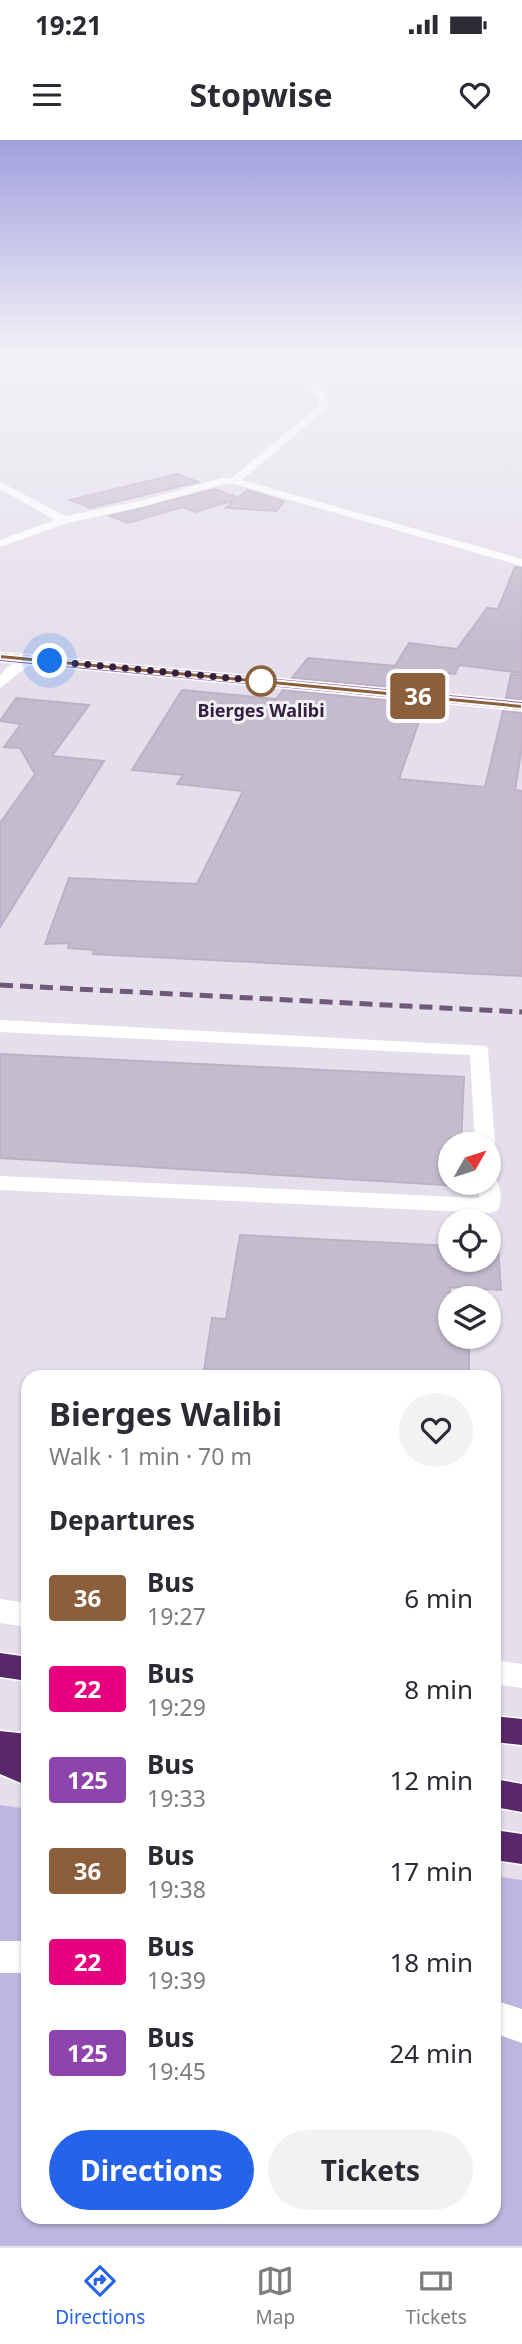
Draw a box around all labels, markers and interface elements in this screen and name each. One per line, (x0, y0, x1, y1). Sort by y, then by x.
text: 19:21 (35, 7, 102, 43)
text: Stopwise (189, 73, 333, 116)
icon: menu (28, 76, 66, 114)
icon: heart (456, 76, 494, 114)
your location (32, 643, 67, 678)
marker: Bierges Walibi (246, 666, 276, 696)
line badge: 36 (386, 673, 450, 719)
text: 36 (404, 679, 432, 712)
place label: Bierges Walibi (197, 698, 325, 722)
north arrow (438, 1132, 500, 1195)
map controls (438, 1132, 501, 1349)
button: locate (438, 1209, 501, 1272)
button: layers (438, 1286, 501, 1349)
text: Bierges Walibi (49, 1391, 282, 1436)
button: heart (399, 1393, 473, 1467)
text: Walk · 1 min · 70 m (49, 1440, 252, 1472)
text: Departures (49, 1502, 195, 1538)
text: Bus (147, 1564, 194, 1600)
text: 6 min (404, 1580, 473, 1616)
text: 36 (74, 1581, 101, 1614)
text: 19:27 (147, 1600, 206, 1632)
text: Bus (147, 1655, 194, 1691)
text: 8 min (404, 1671, 473, 1707)
text: 22 (74, 1672, 101, 1705)
text: 19:29 (147, 1691, 206, 1723)
text: Bus (147, 1746, 194, 1782)
text: 12 min (389, 1762, 473, 1798)
text: 125 (67, 1763, 108, 1796)
text: 19:33 (147, 1782, 206, 1814)
text: Bus (147, 1837, 194, 1873)
text: 17 min (389, 1853, 473, 1889)
text: 36 (74, 1854, 101, 1887)
text: 19:38 (147, 1873, 206, 1905)
text: Bus (147, 1928, 194, 1964)
text: 18 min (389, 1944, 473, 1980)
text: 22 (74, 1945, 101, 1978)
text: 19:39 (147, 1964, 206, 1996)
text: Bus (147, 2019, 194, 2055)
text: 24 min (389, 2035, 473, 2071)
text: 125 (67, 2036, 108, 2069)
text: 19:45 (147, 2055, 206, 2087)
button: Directions (49, 2130, 254, 2210)
button: Tickets (268, 2130, 473, 2210)
tab: Directions (55, 2262, 145, 2330)
tab: Map (256, 2262, 295, 2330)
tab: Tickets (405, 2262, 467, 2330)

